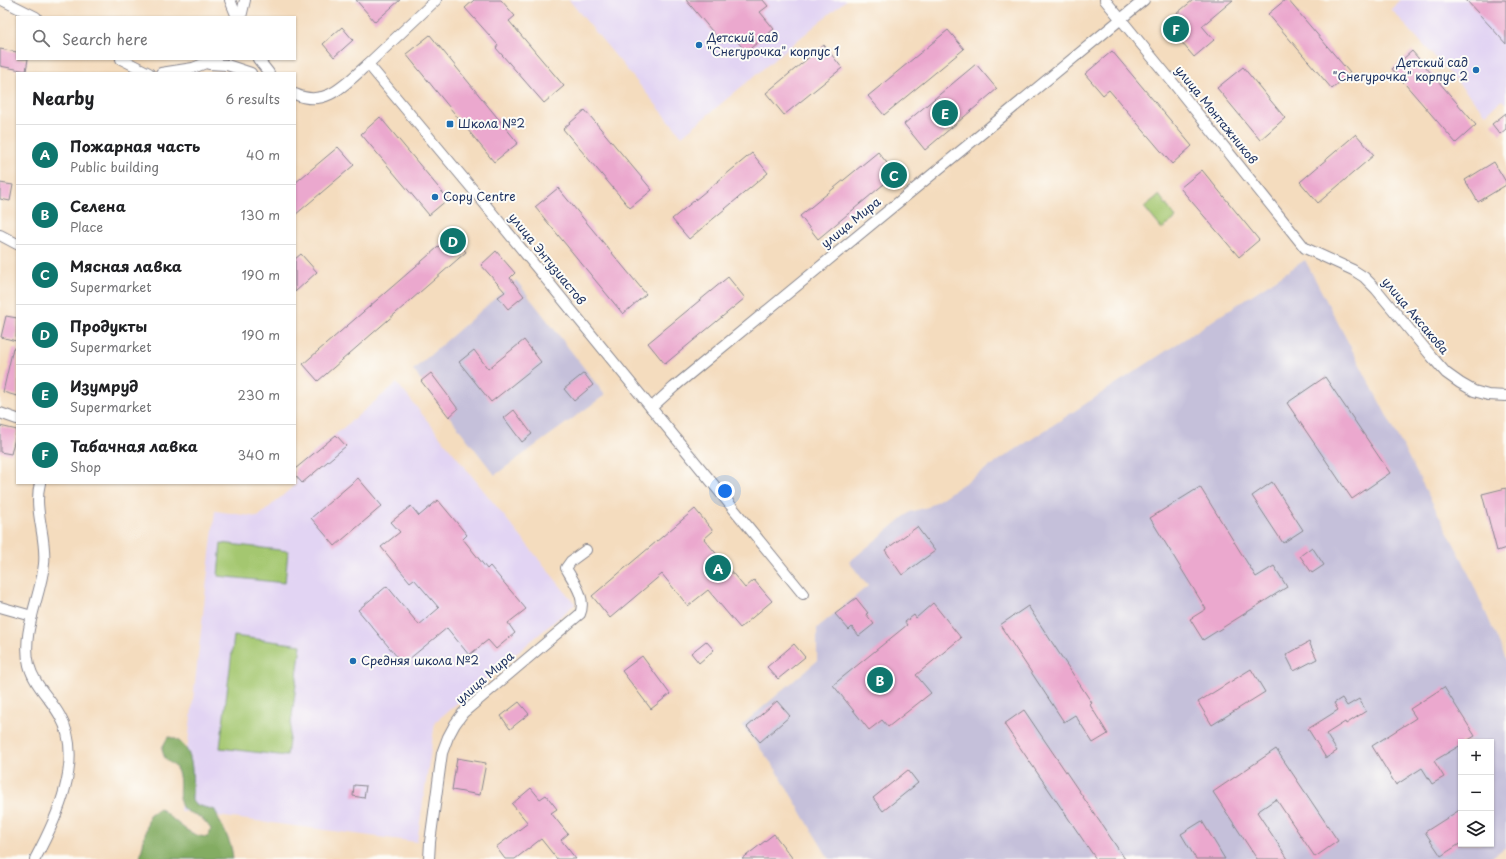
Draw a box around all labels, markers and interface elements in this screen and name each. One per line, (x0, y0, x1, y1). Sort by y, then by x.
pin: F (1163, 14, 1189, 44)
search box (16, 16, 296, 60)
icon: search (30, 27, 52, 49)
text: Search here (62, 27, 148, 50)
place label: Детский сад "Снегурочка" корпус 1 (706, 28, 839, 60)
marker: Детский сад "Снегурочка" корпус 1 (694, 40, 704, 50)
place label: Детский сад "Снегурочка" корпус 2 (1332, 53, 1468, 85)
street label: улица Монтажников (1171, 61, 1262, 168)
marker: Детский сад "Снегурочка" корпус 2 (1471, 65, 1481, 75)
text: Nearby (32, 85, 94, 111)
text: 6 results (225, 89, 280, 108)
pin: E (932, 98, 958, 128)
place label: Школа №2 (458, 114, 525, 132)
marker: Школа №2 (445, 119, 455, 129)
text: Пожарная часть (70, 134, 200, 157)
text: A (40, 145, 50, 164)
text: 40 m (246, 145, 280, 164)
text: Public building (70, 157, 159, 176)
pin: C (881, 160, 907, 190)
place label: Copy Centre (443, 187, 516, 205)
marker: Copy Centre (430, 192, 440, 202)
street label: улица Мира (817, 192, 884, 252)
text: Селена (70, 194, 126, 217)
text: B (41, 205, 49, 224)
text: 130 m (241, 205, 280, 224)
street label: улица Энтузиастов (505, 208, 591, 308)
text: Place (70, 217, 103, 236)
pin: D (440, 226, 466, 256)
text: Мясная лавка (70, 254, 182, 277)
text: C (40, 265, 50, 284)
text: 190 m (241, 265, 280, 284)
street label: улица Аксакова (1378, 273, 1454, 358)
text: Supermarket (70, 277, 152, 296)
text: Продукты (70, 314, 147, 337)
text: D (40, 325, 50, 344)
text: 190 m (241, 325, 280, 344)
text: Supermarket (70, 337, 152, 356)
text: Изумруд (70, 374, 138, 397)
text: E (41, 385, 49, 404)
text: 230 m (238, 385, 280, 404)
text: Supermarket (70, 397, 152, 416)
text: Табачная лавка (70, 434, 198, 457)
text: F (41, 445, 49, 464)
text: 340 m (237, 445, 280, 464)
text: Shop (70, 457, 101, 476)
your location (715, 481, 735, 501)
pin: A (705, 553, 731, 583)
street label: улица Мира (451, 646, 518, 708)
place label: Средняя школа №2 (361, 651, 479, 669)
marker: Средняя школа №2 (348, 656, 358, 666)
pin: B (867, 665, 893, 695)
map controls (1458, 739, 1494, 847)
button: + (1458, 739, 1494, 775)
button: − (1458, 775, 1494, 811)
button: layers (1458, 811, 1494, 847)

